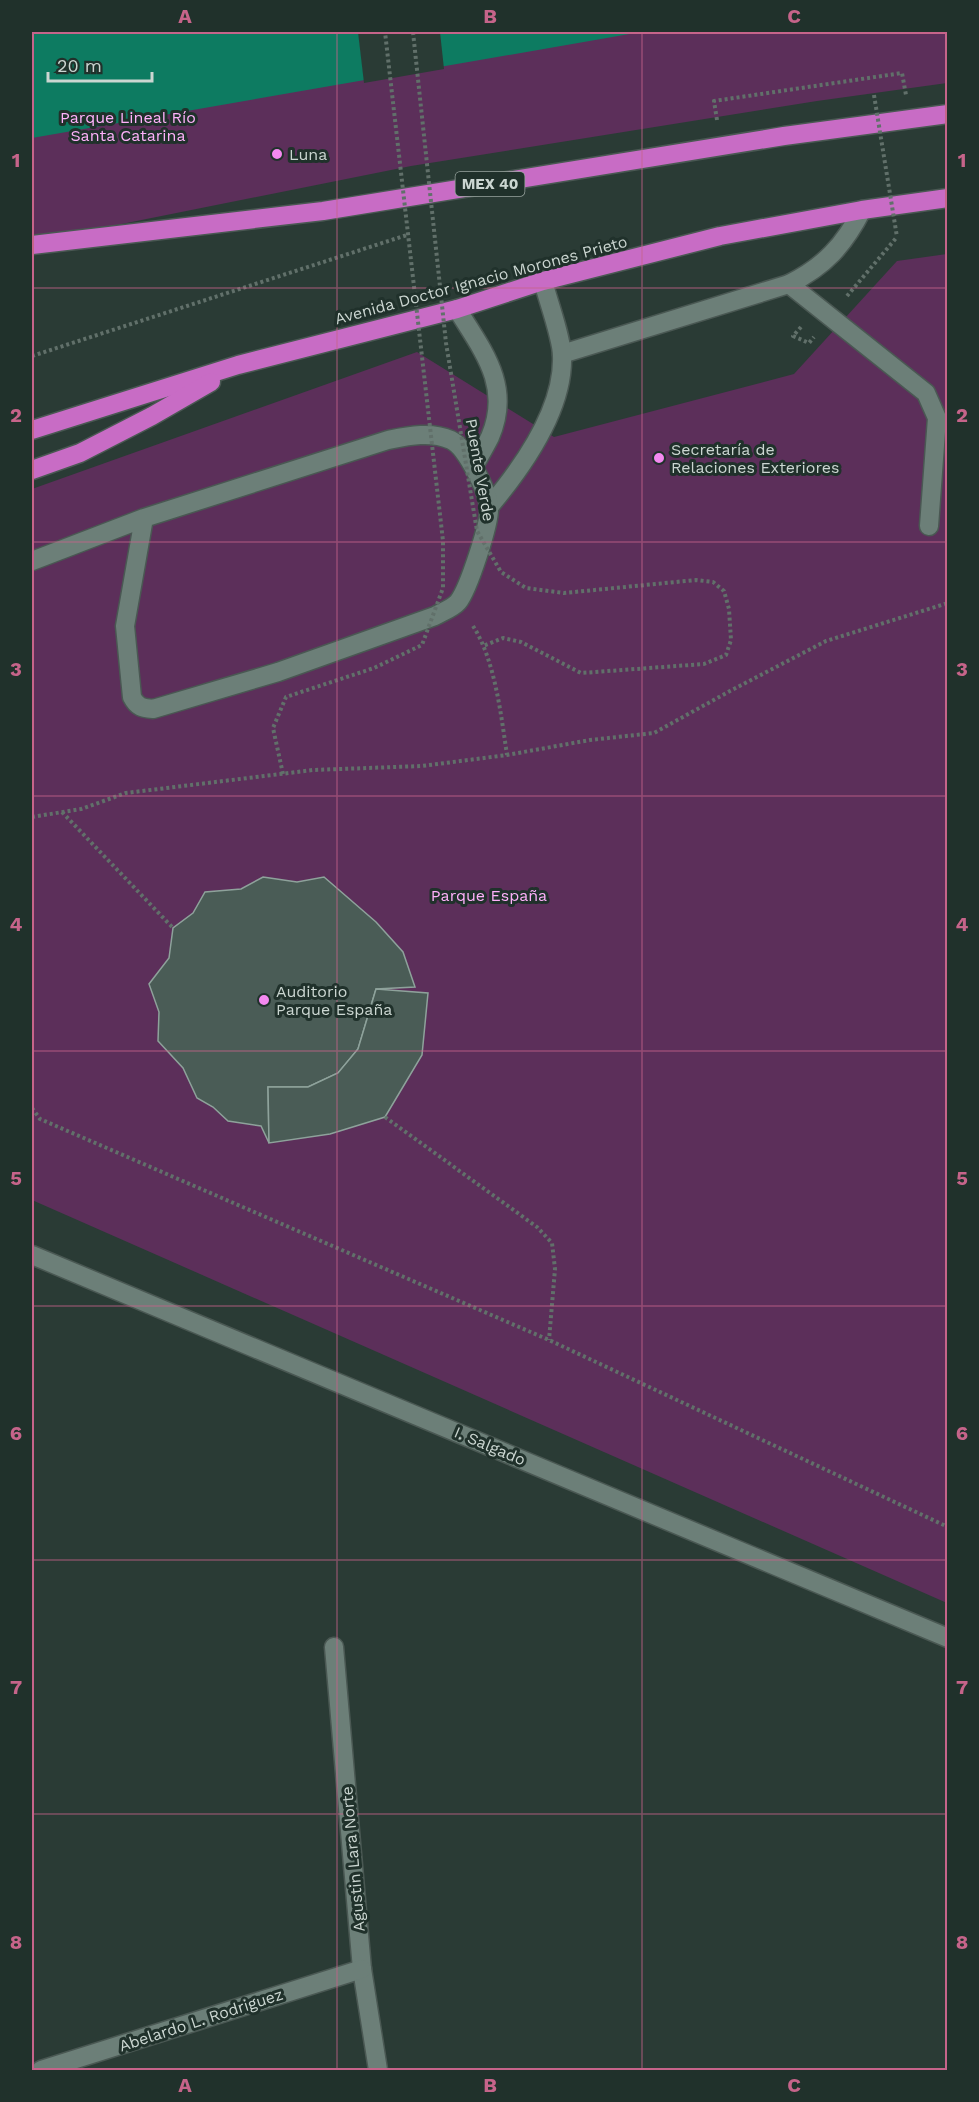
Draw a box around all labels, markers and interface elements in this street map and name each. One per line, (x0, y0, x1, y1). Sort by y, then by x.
text: A (178, 4, 192, 28)
text: B (483, 4, 497, 28)
text: C (787, 4, 801, 28)
scale bar (48, 45, 152, 83)
text: 20 m (57, 55, 102, 76)
park label: Parque Lineal Río Santa Catarina (60, 108, 196, 145)
place label: Luna (289, 145, 327, 164)
marker: Luna (270, 147, 284, 161)
text: 1 (12, 148, 20, 172)
text: 1 (958, 148, 966, 172)
road number: MEX 40 (456, 172, 524, 196)
street label: Avenida Doctor Ignacio Morones Prieto (333, 232, 629, 328)
text: 2 (10, 403, 22, 427)
text: 2 (956, 403, 968, 427)
street label: Puente Verde (462, 417, 498, 523)
place label: Secretaría de Relaciones Exteriores (671, 440, 839, 477)
marker: Secretaría de Relaciones Exteriores (652, 451, 666, 465)
text: 3 (10, 657, 22, 681)
text: 3 (956, 657, 968, 681)
park label: Parque España (431, 886, 547, 905)
text: 4 (10, 912, 23, 936)
text: 4 (956, 912, 969, 936)
place label: Auditorio Parque España (276, 982, 392, 1019)
marker: Auditorio Parque España (257, 993, 271, 1007)
text: 5 (10, 1166, 22, 1190)
text: 5 (956, 1166, 968, 1190)
text: 6 (10, 1421, 22, 1445)
text: 6 (956, 1421, 968, 1445)
street label: I. Salgado (451, 1422, 529, 1470)
text: 7 (10, 1675, 22, 1699)
text: 7 (956, 1675, 968, 1699)
street label: Agustin Lara Norte (337, 1785, 369, 1933)
text: 8 (10, 1930, 22, 1954)
text: 8 (956, 1930, 968, 1954)
street label: Abelardo L. Rodriguez (117, 1984, 285, 2056)
text: A (178, 2073, 192, 2097)
text: B (483, 2073, 497, 2097)
text: C (787, 2073, 801, 2097)

